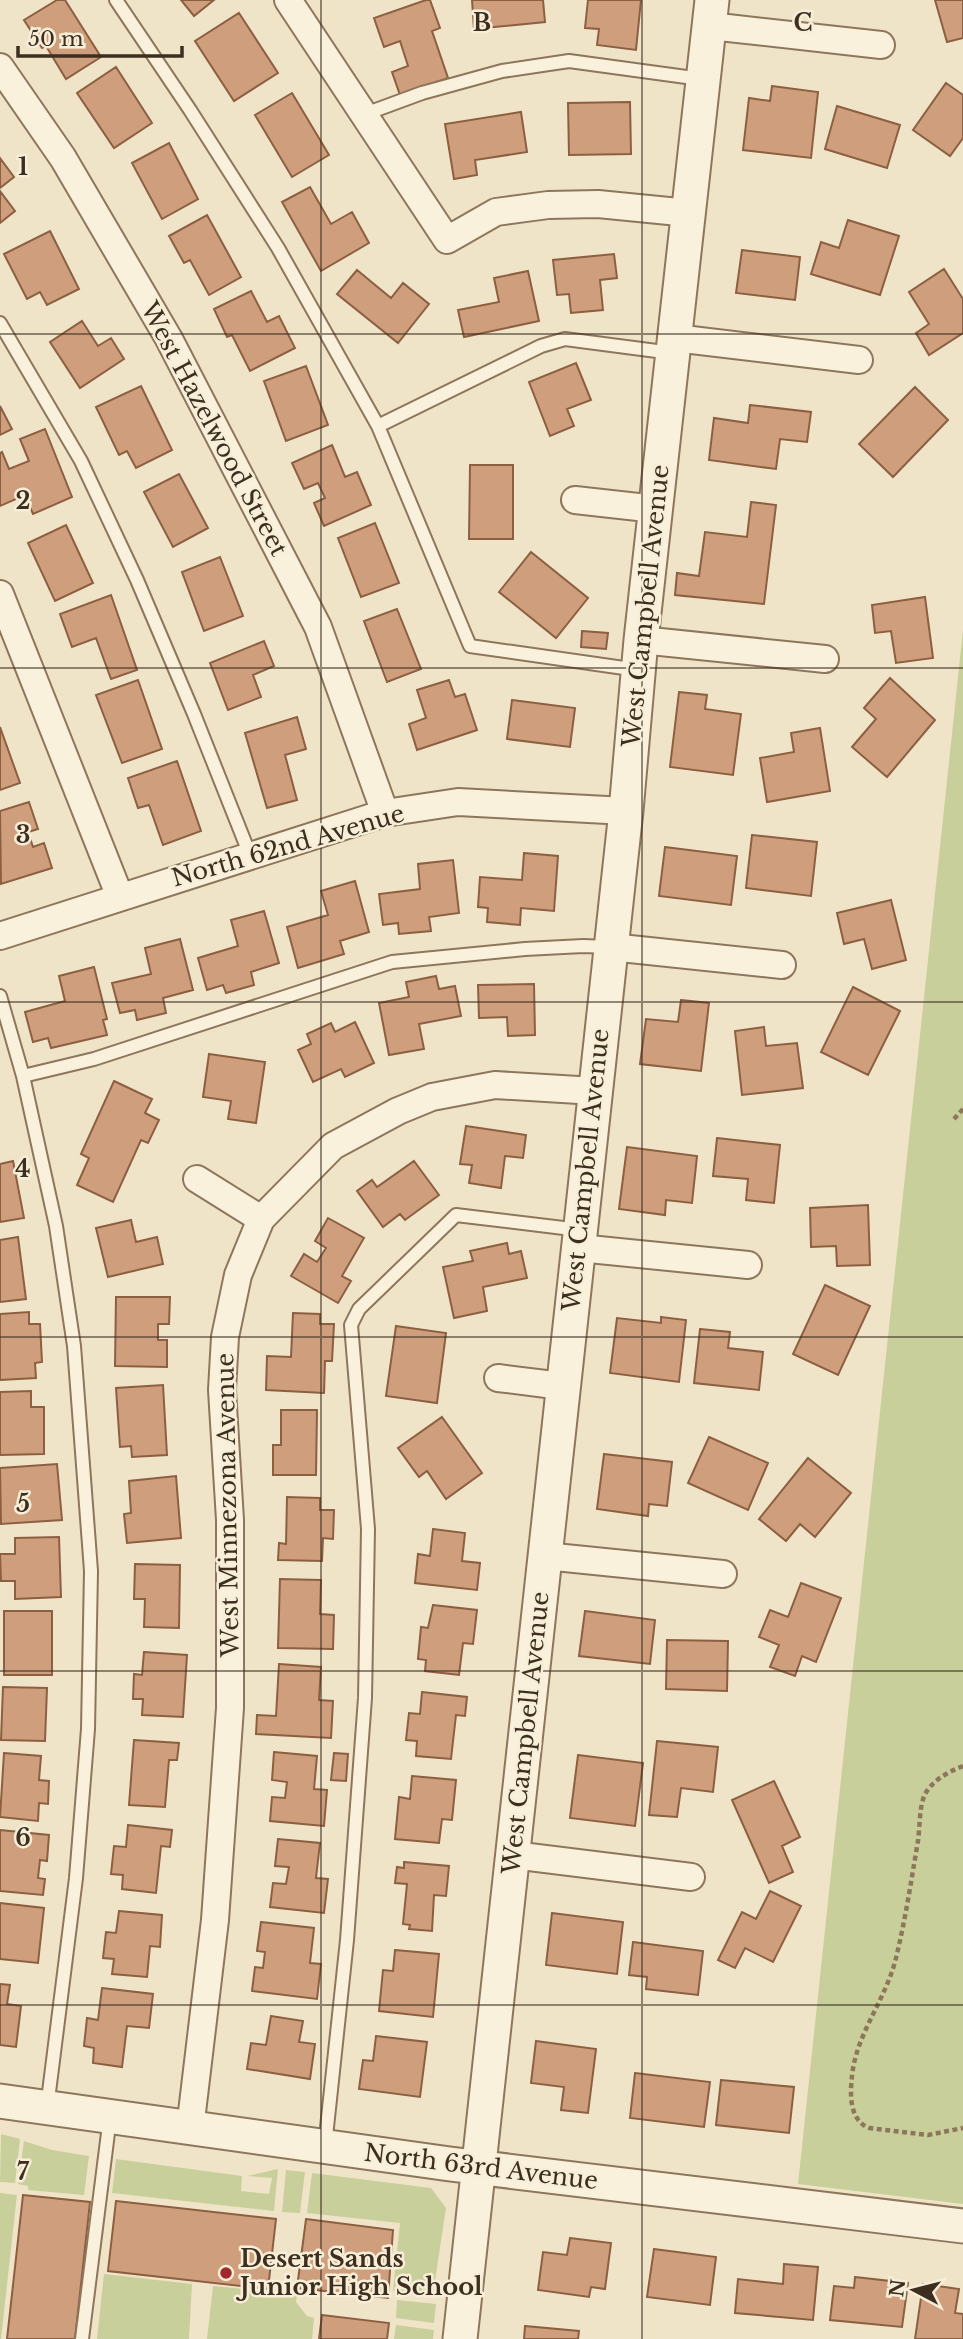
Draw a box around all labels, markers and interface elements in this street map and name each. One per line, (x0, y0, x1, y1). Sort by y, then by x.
text: B (473, 9, 491, 37)
text: C (794, 9, 812, 37)
scale bar (18, 14, 182, 58)
text: 50 m (28, 26, 84, 52)
text: 1 (18, 153, 28, 181)
street label: West Hazelwood Street (135, 296, 294, 561)
street label: West Campbell Avenue (616, 463, 675, 750)
text: 2 (16, 487, 30, 515)
street label: North 62nd Avenue (168, 798, 408, 893)
text: 3 (16, 821, 30, 849)
street label: West Campbell Avenue (556, 1027, 615, 1314)
text: 4 (15, 1155, 31, 1183)
street label: West Minnezona Avenue (210, 1353, 245, 1658)
text: 5 (16, 1490, 30, 1518)
street label: West Campbell Avenue (496, 1590, 555, 1877)
text: 6 (15, 1824, 31, 1852)
street label: North 63rd Avenue (362, 2138, 600, 2195)
text: 7 (17, 2158, 30, 2186)
place label: Desert Sands Junior High School (235, 2244, 483, 2301)
north arrow (879, 2255, 949, 2325)
marker: Desert Sands Junior High School (218, 2265, 234, 2281)
text: N (885, 2278, 910, 2298)

